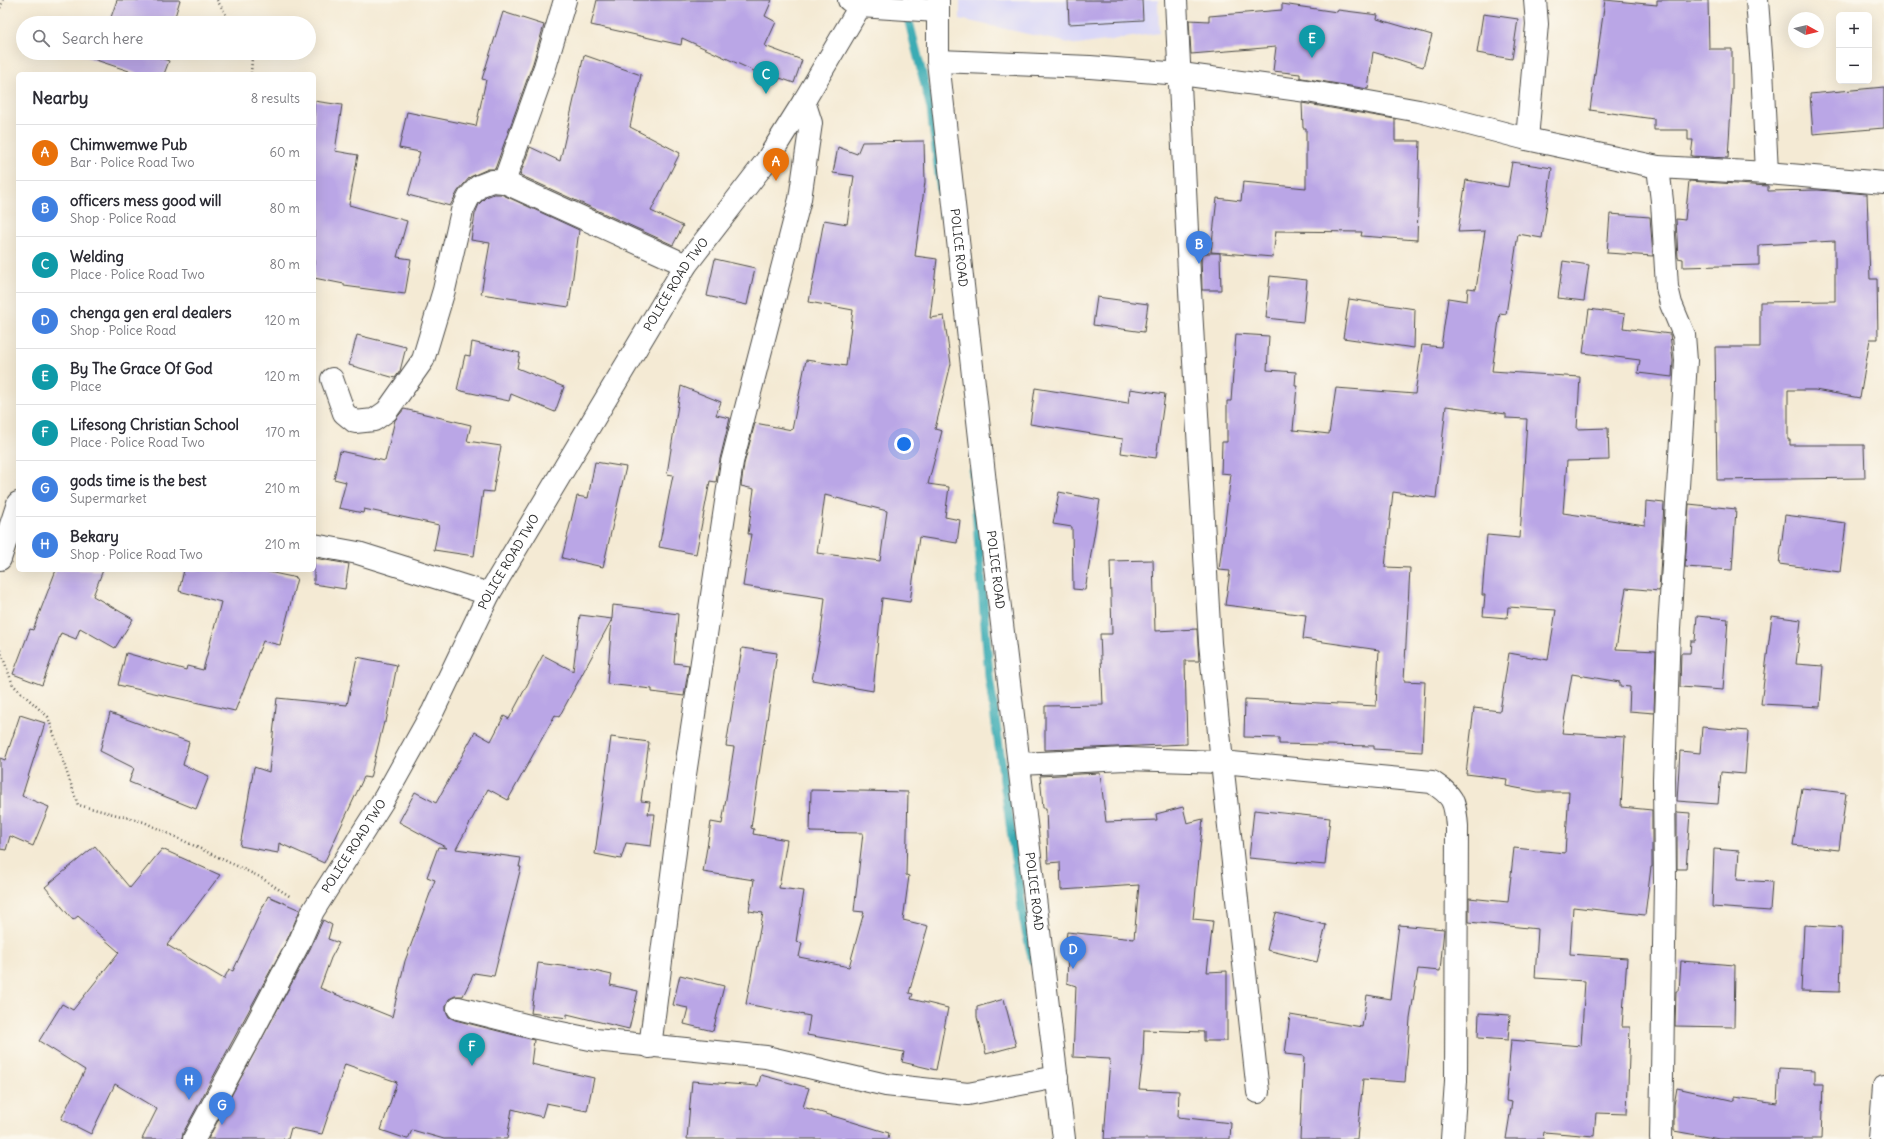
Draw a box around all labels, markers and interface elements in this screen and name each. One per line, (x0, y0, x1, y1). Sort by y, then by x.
north arrow (1788, 12, 1824, 48)
map controls (1836, 12, 1872, 84)
button: + (1836, 12, 1872, 48)
search box (16, 16, 316, 60)
pin: E (1299, 25, 1325, 58)
icon: search (30, 27, 52, 49)
text: Search here (62, 29, 143, 48)
button: − (1836, 48, 1872, 84)
pin: C (753, 61, 779, 94)
text: Nearby (32, 87, 88, 109)
text: 8 results (251, 90, 300, 107)
text: Chimwemwe Pub (70, 135, 187, 154)
text: A (41, 144, 49, 161)
text: 60 m (269, 144, 300, 161)
pin: A (763, 148, 789, 181)
text: Bar · Police Road Two (70, 154, 195, 171)
text: officers mess good will (70, 191, 221, 210)
text: B (41, 200, 49, 217)
text: 80 m (269, 200, 300, 217)
street label: POLICE ROAD (947, 208, 971, 288)
text: Shop · Police Road (70, 210, 176, 227)
pin: B (1186, 231, 1212, 264)
street label: POLICE ROAD TWO (640, 235, 711, 334)
text: Welding (70, 247, 124, 266)
text: C (41, 256, 49, 273)
text: 80 m (269, 256, 300, 273)
text: Place · Police Road Two (70, 266, 205, 283)
text: chenga gen eral dealers (70, 303, 232, 322)
text: D (40, 312, 50, 329)
text: 120 m (265, 312, 300, 329)
text: Shop · Police Road (70, 322, 176, 339)
text: By The Grace Of God (70, 359, 213, 378)
text: E (41, 368, 49, 385)
text: 120 m (265, 368, 300, 385)
text: Place (70, 378, 101, 395)
text: Lifesong Christian School (70, 415, 239, 434)
text: F (41, 424, 49, 441)
text: 170 m (265, 424, 300, 441)
text: Place · Police Road Two (70, 434, 205, 451)
your location (894, 434, 914, 454)
text: gods time is the best (70, 471, 207, 490)
text: G (40, 480, 50, 497)
text: 210 m (265, 480, 300, 497)
text: Supermarket (70, 490, 147, 507)
street label: POLICE ROAD TWO (475, 511, 542, 612)
text: Bekary (70, 527, 119, 546)
street label: POLICE ROAD (984, 530, 1008, 610)
text: H (40, 536, 50, 553)
text: 210 m (265, 536, 300, 553)
text: Shop · Police Road Two (70, 546, 203, 563)
street label: POLICE ROAD TWO (318, 796, 389, 896)
street label: POLICE ROAD (1023, 851, 1047, 931)
pin: D (1060, 936, 1086, 969)
pin: F (459, 1033, 485, 1066)
pin: H (176, 1067, 202, 1100)
pin: G (209, 1092, 235, 1125)

